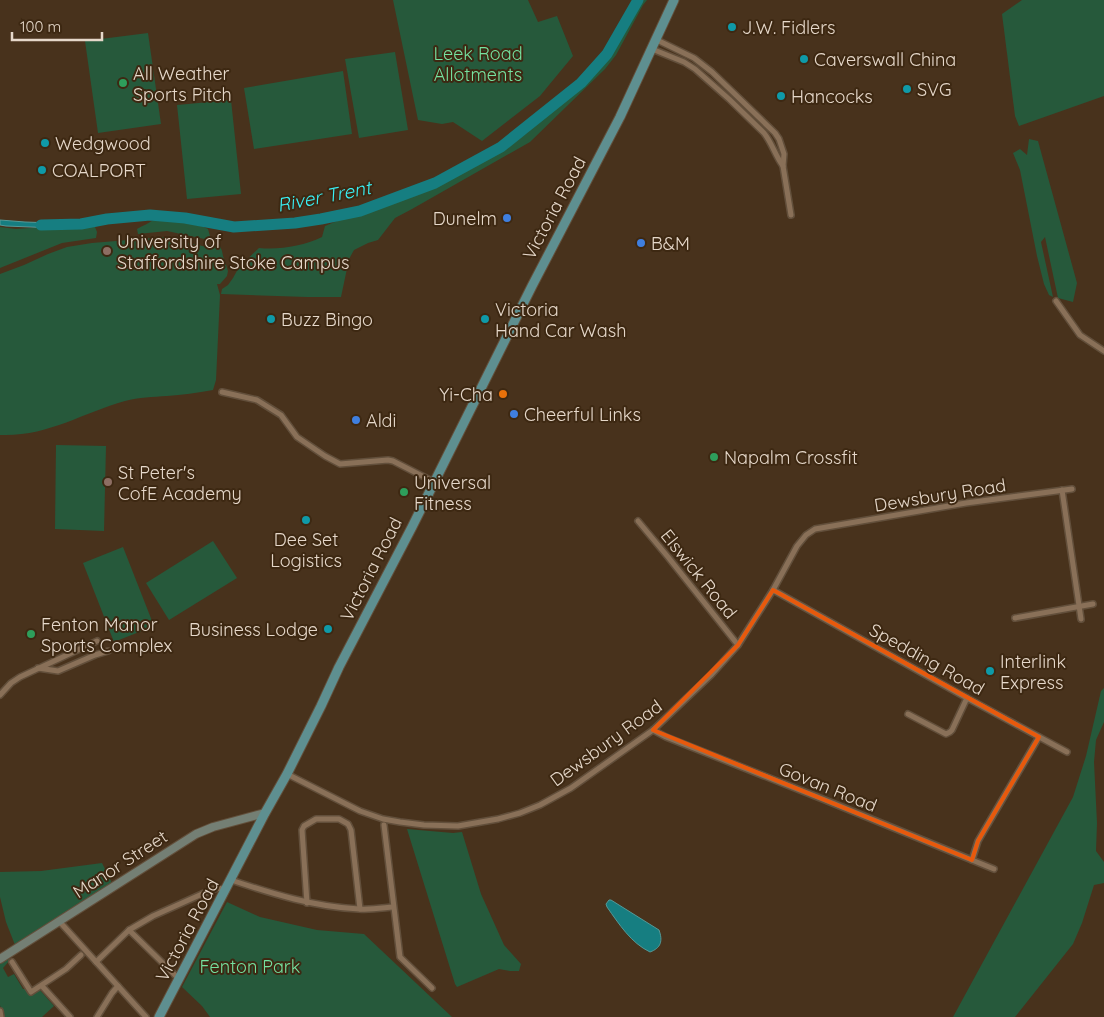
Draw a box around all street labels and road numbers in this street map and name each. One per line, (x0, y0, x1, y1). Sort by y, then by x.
street label: Victoria Road (517, 153, 591, 263)
street label: Dewsbury Road (873, 473, 1007, 517)
street label: Victoria Road (335, 513, 407, 625)
street label: Elswick Road (656, 525, 742, 623)
street label: Spedding Road (865, 618, 989, 700)
street label: Dewsbury Road (545, 695, 667, 791)
street label: Govan Road (776, 757, 880, 817)
street label: Manor Street (68, 825, 172, 903)
street label: Victoria Road (150, 875, 224, 985)

